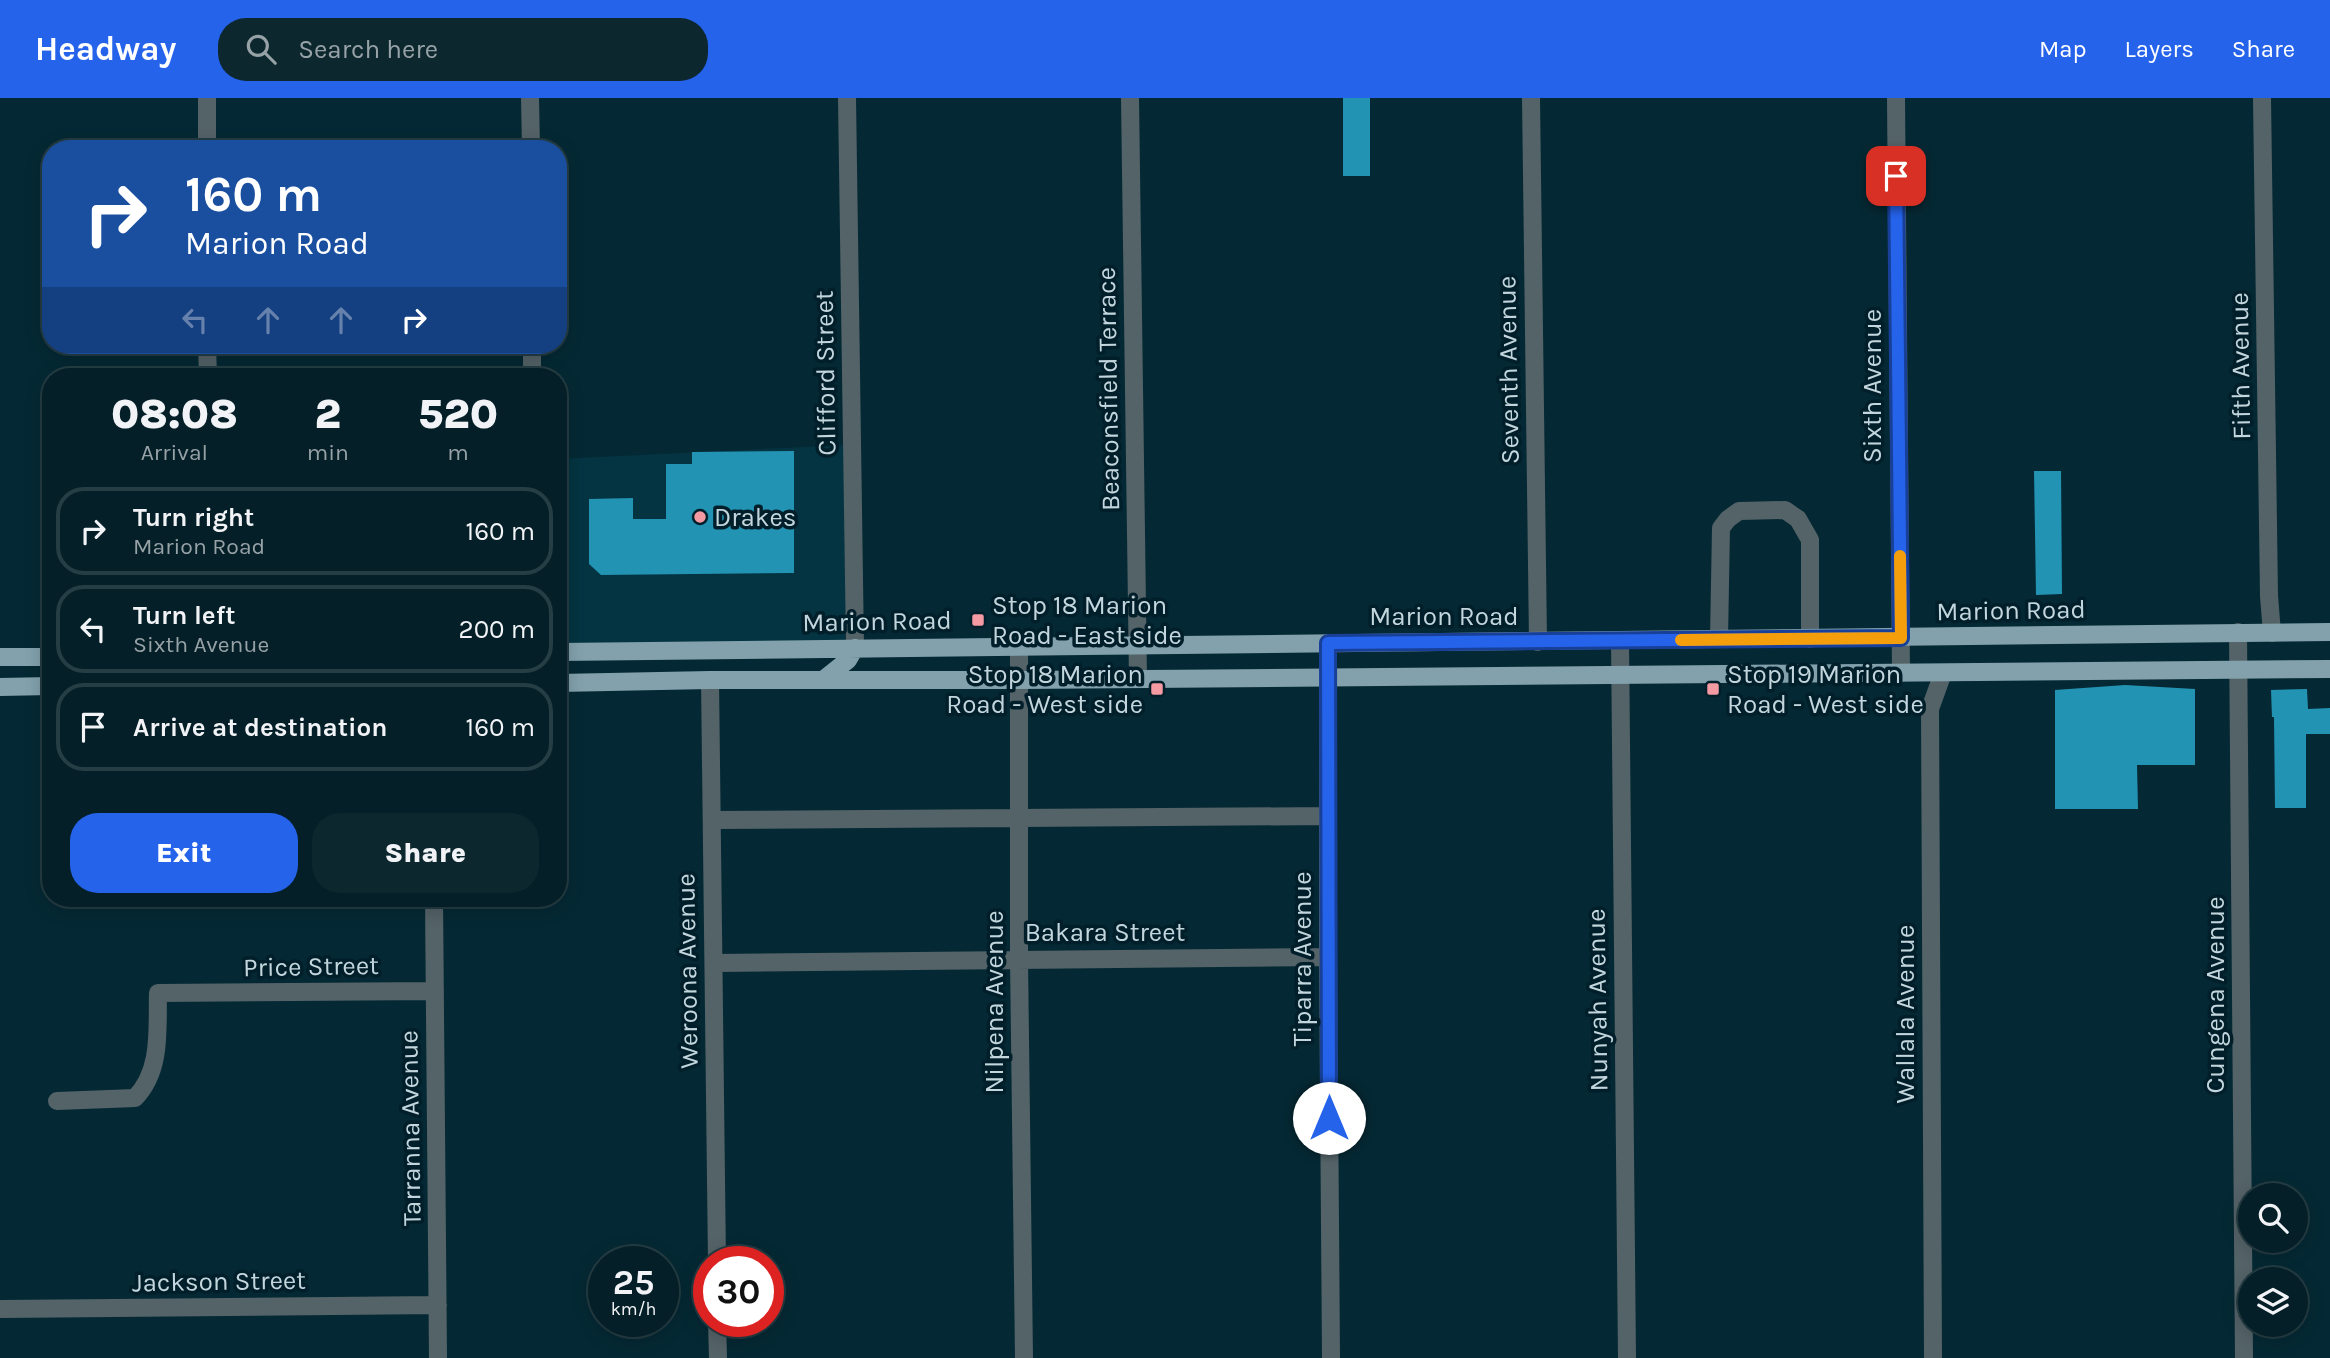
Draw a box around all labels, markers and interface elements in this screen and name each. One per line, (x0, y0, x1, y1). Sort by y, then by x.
search box (218, 18, 708, 81)
text: Headway (35, 30, 176, 68)
icon: search (242, 30, 280, 68)
text: Search here (298, 34, 438, 65)
text: Map (2039, 35, 2087, 63)
text: Layers (2125, 35, 2194, 63)
text: Share (2232, 35, 2295, 63)
pin (1866, 146, 1926, 206)
icon: arrive (1877, 157, 1915, 195)
text: 160 m (185, 166, 322, 223)
icon: right (70, 168, 161, 259)
text: Marion Road (185, 225, 369, 262)
street label: Beaconsfield Terrace (1091, 267, 1126, 511)
street label: Seventh Avenue (1491, 276, 1526, 464)
street label: Clifford Street (809, 290, 842, 456)
street label: Fifth Avenue (2224, 292, 2257, 440)
icon: left (176, 301, 214, 339)
icon: ahead (249, 301, 287, 339)
icon: ahead (322, 301, 360, 339)
icon: right (395, 301, 433, 339)
street label: Sixth Avenue (1857, 309, 1888, 463)
text: 08:08 (111, 389, 238, 439)
text: 2 (315, 389, 341, 439)
text: 520 (418, 389, 498, 439)
text: Arrival (141, 439, 208, 466)
text: min (307, 439, 349, 466)
text: m (447, 439, 469, 466)
text: Turn right (133, 502, 254, 533)
place label: Drakes (714, 502, 797, 533)
marker: Drakes (692, 509, 708, 525)
icon: right (74, 512, 112, 550)
text: 160 m (466, 516, 535, 547)
text: Marion Road (133, 533, 265, 560)
place label: Stop 18 Marion Road - East side (992, 590, 1182, 651)
street label: Marion Road (1936, 594, 2086, 627)
text: Turn left (133, 600, 235, 631)
street label: Marion Road (1369, 601, 1519, 632)
street label: Marion Road (802, 605, 952, 638)
icon: left (74, 610, 112, 648)
marker: Stop 18 Marion Road - East side (970, 612, 986, 628)
text: 200 m (459, 614, 535, 645)
text: Sixth Avenue (133, 631, 269, 658)
place label: Stop 18 Marion Road - West side (946, 659, 1143, 720)
place label: Stop 19 Marion Road - West side (1727, 659, 1924, 720)
marker: Stop 18 Marion Road - West side (1149, 681, 1165, 697)
marker: Stop 19 Marion Road - West side (1705, 681, 1721, 697)
icon: arrive (74, 708, 112, 746)
text: Arrive at destination (133, 712, 387, 743)
text: 160 m (466, 712, 535, 743)
button: Exit (70, 813, 298, 893)
button: Share (312, 813, 539, 893)
street label: Tiparra Avenue (1287, 871, 1318, 1047)
street label: Weroona Avenue (670, 873, 705, 1069)
street label: Cungena Avenue (2200, 896, 2231, 1094)
street label: Nunyah Avenue (1580, 908, 1615, 1092)
street label: Nilpena Avenue (979, 910, 1010, 1094)
street label: Bakara Street (1025, 917, 1186, 948)
street label: Wallala Avenue (1890, 925, 1921, 1103)
street label: Price Street (243, 950, 379, 983)
street label: Tarranna Avenue (393, 1030, 428, 1226)
position arrow (1292, 1081, 1366, 1155)
map controls (2238, 1183, 2308, 1337)
button: search (2238, 1183, 2308, 1253)
speed limit sign: 30 (693, 1246, 784, 1337)
text: 25 (613, 1262, 654, 1303)
street label: Jackson Street (132, 1264, 306, 1299)
button: layers (2238, 1267, 2308, 1337)
text: km/h (611, 1298, 656, 1320)

